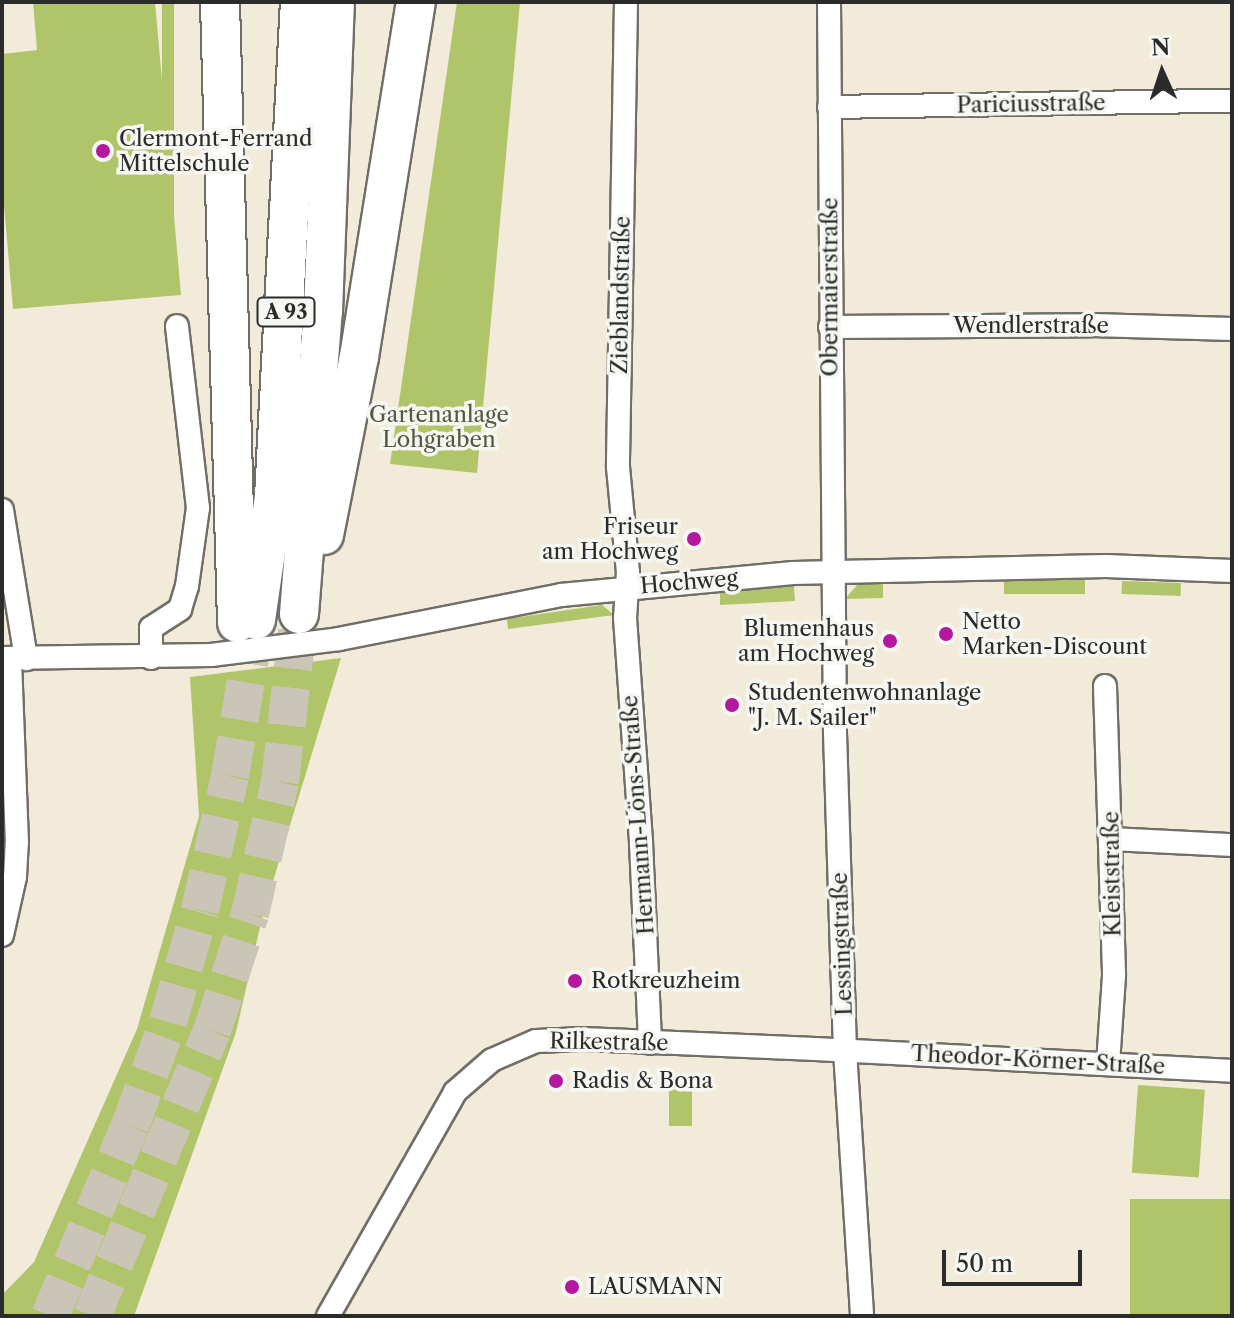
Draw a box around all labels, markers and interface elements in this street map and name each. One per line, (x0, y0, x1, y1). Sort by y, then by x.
north arrow (1122, 32, 1202, 112)
text: N (1150, 34, 1171, 62)
street label: Pariciusstraße (956, 90, 1106, 118)
place label: Clermont-Ferrand Mittelschule (119, 125, 312, 176)
marker: Clermont-Ferrand Mittelschule (94, 142, 112, 160)
street label: Obermaierstraße (817, 197, 843, 377)
street label: Zieblandstraße (606, 216, 636, 374)
road number: A 93 (256, 296, 316, 328)
street label: Wendlerstraße (953, 313, 1109, 339)
park label: Gartenanlage Lohgraben (369, 401, 509, 452)
place label: Friseur am Hochweg (542, 513, 678, 564)
marker: Friseur am Hochweg (685, 530, 703, 548)
street label: Hochweg (639, 565, 739, 599)
place label: Netto Marken-Discount (962, 608, 1147, 660)
place label: Blumenhaus am Hochweg (738, 615, 874, 666)
marker: Netto Marken-Discount (937, 625, 955, 643)
marker: Blumenhaus am Hochweg (881, 632, 899, 650)
place label: Studentenwohnanlage "J. M. Sailer" (748, 679, 981, 730)
street label: Hermann-Löns-Straße (616, 694, 660, 936)
marker: Studentenwohnanlage "J. M. Sailer" (723, 696, 741, 714)
street label: Kleiststraße (1098, 811, 1126, 937)
street label: Lessingstraße (826, 872, 858, 1016)
place label: Rotkreuzheim (591, 968, 740, 994)
marker: Rotkreuzheim (566, 972, 584, 990)
street label: Rilkestraße (549, 1028, 669, 1056)
street label: Theodor-Körner-Straße (910, 1040, 1166, 1080)
place label: Radis & Bona (572, 1068, 713, 1094)
marker: Radis & Bona (547, 1072, 565, 1090)
scale bar (946, 1234, 1086, 1284)
text: 50 m (956, 1249, 1013, 1278)
place label: LAUSMANN (588, 1274, 723, 1300)
marker: LAUSMANN (563, 1278, 581, 1296)

